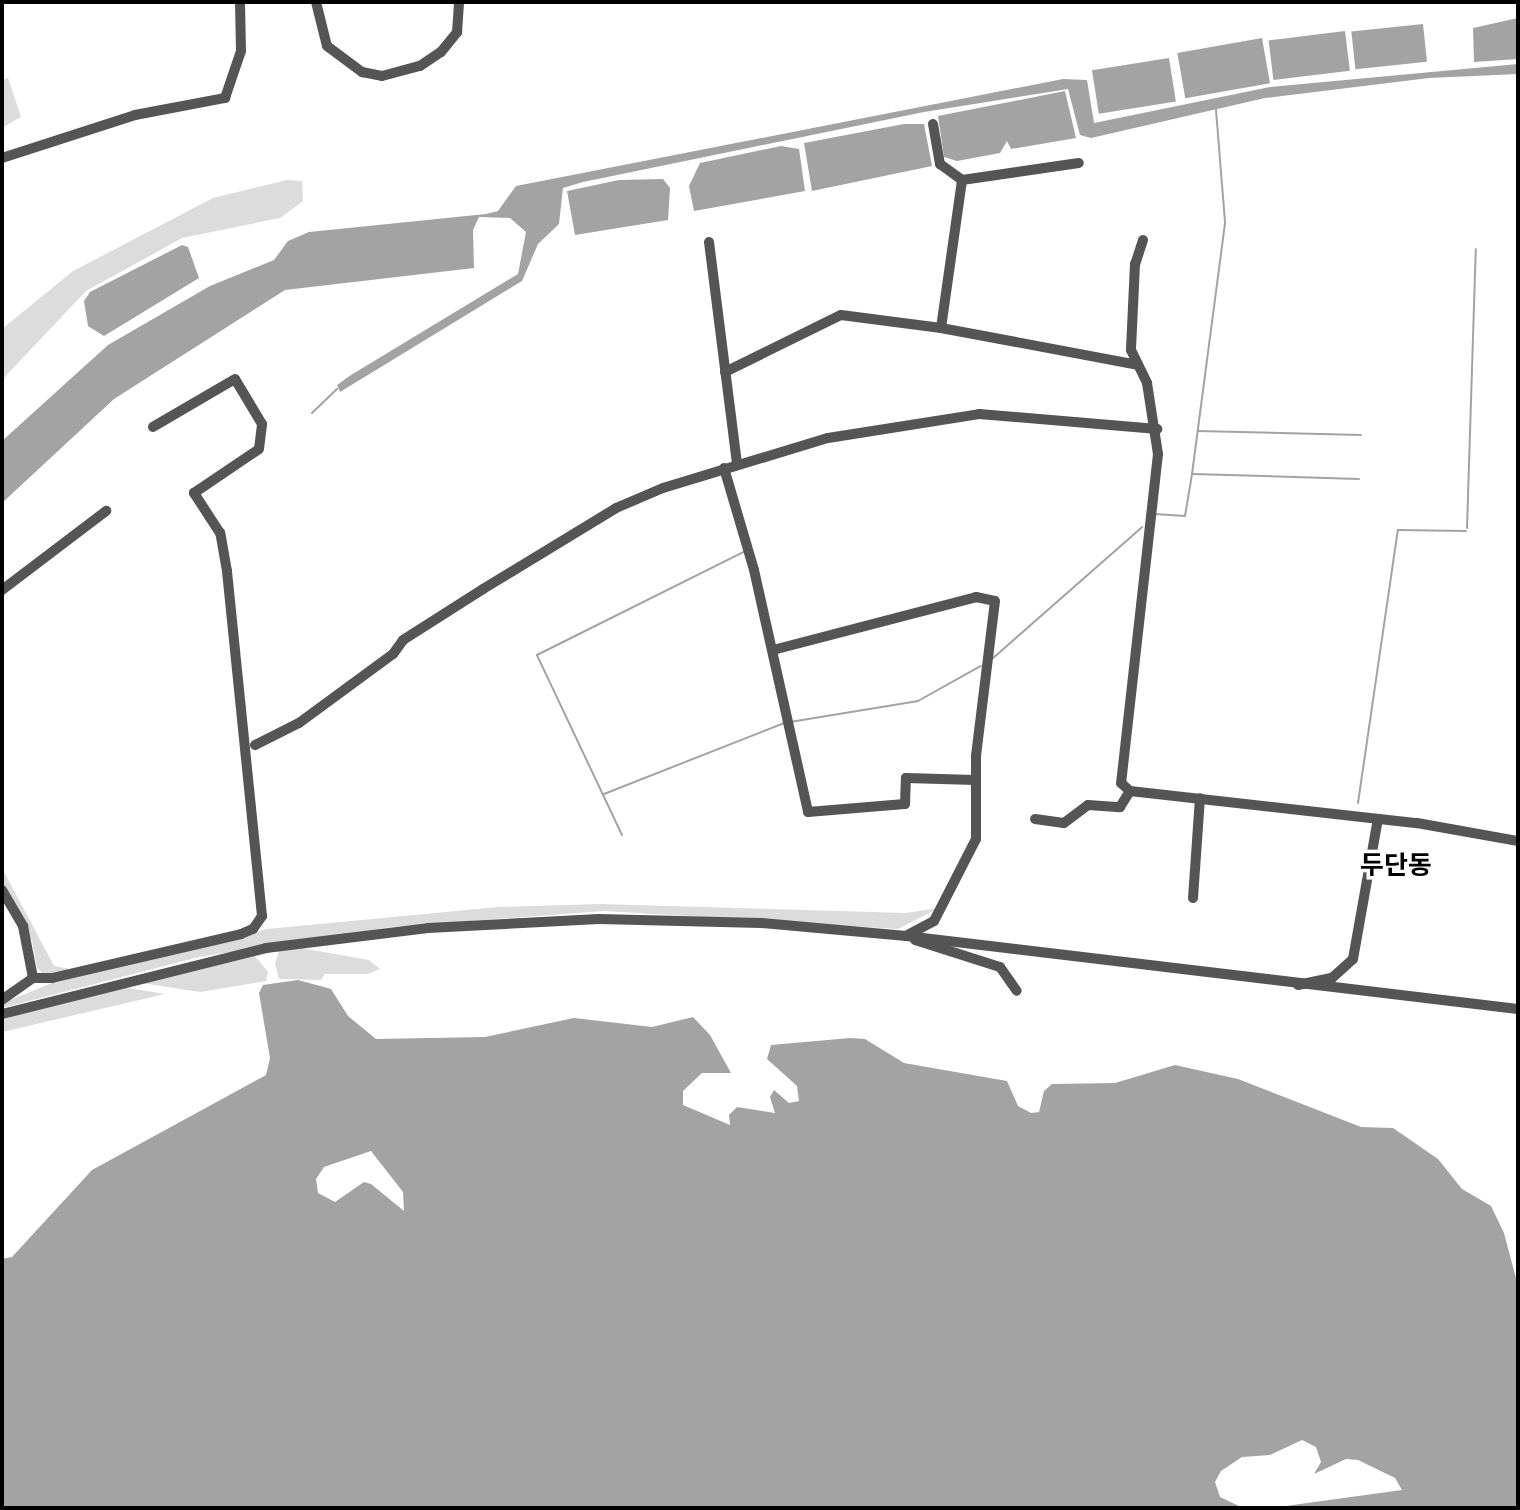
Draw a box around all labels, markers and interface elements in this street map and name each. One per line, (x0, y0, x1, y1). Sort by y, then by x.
district label: 두단동 (1360, 851, 1432, 883)

